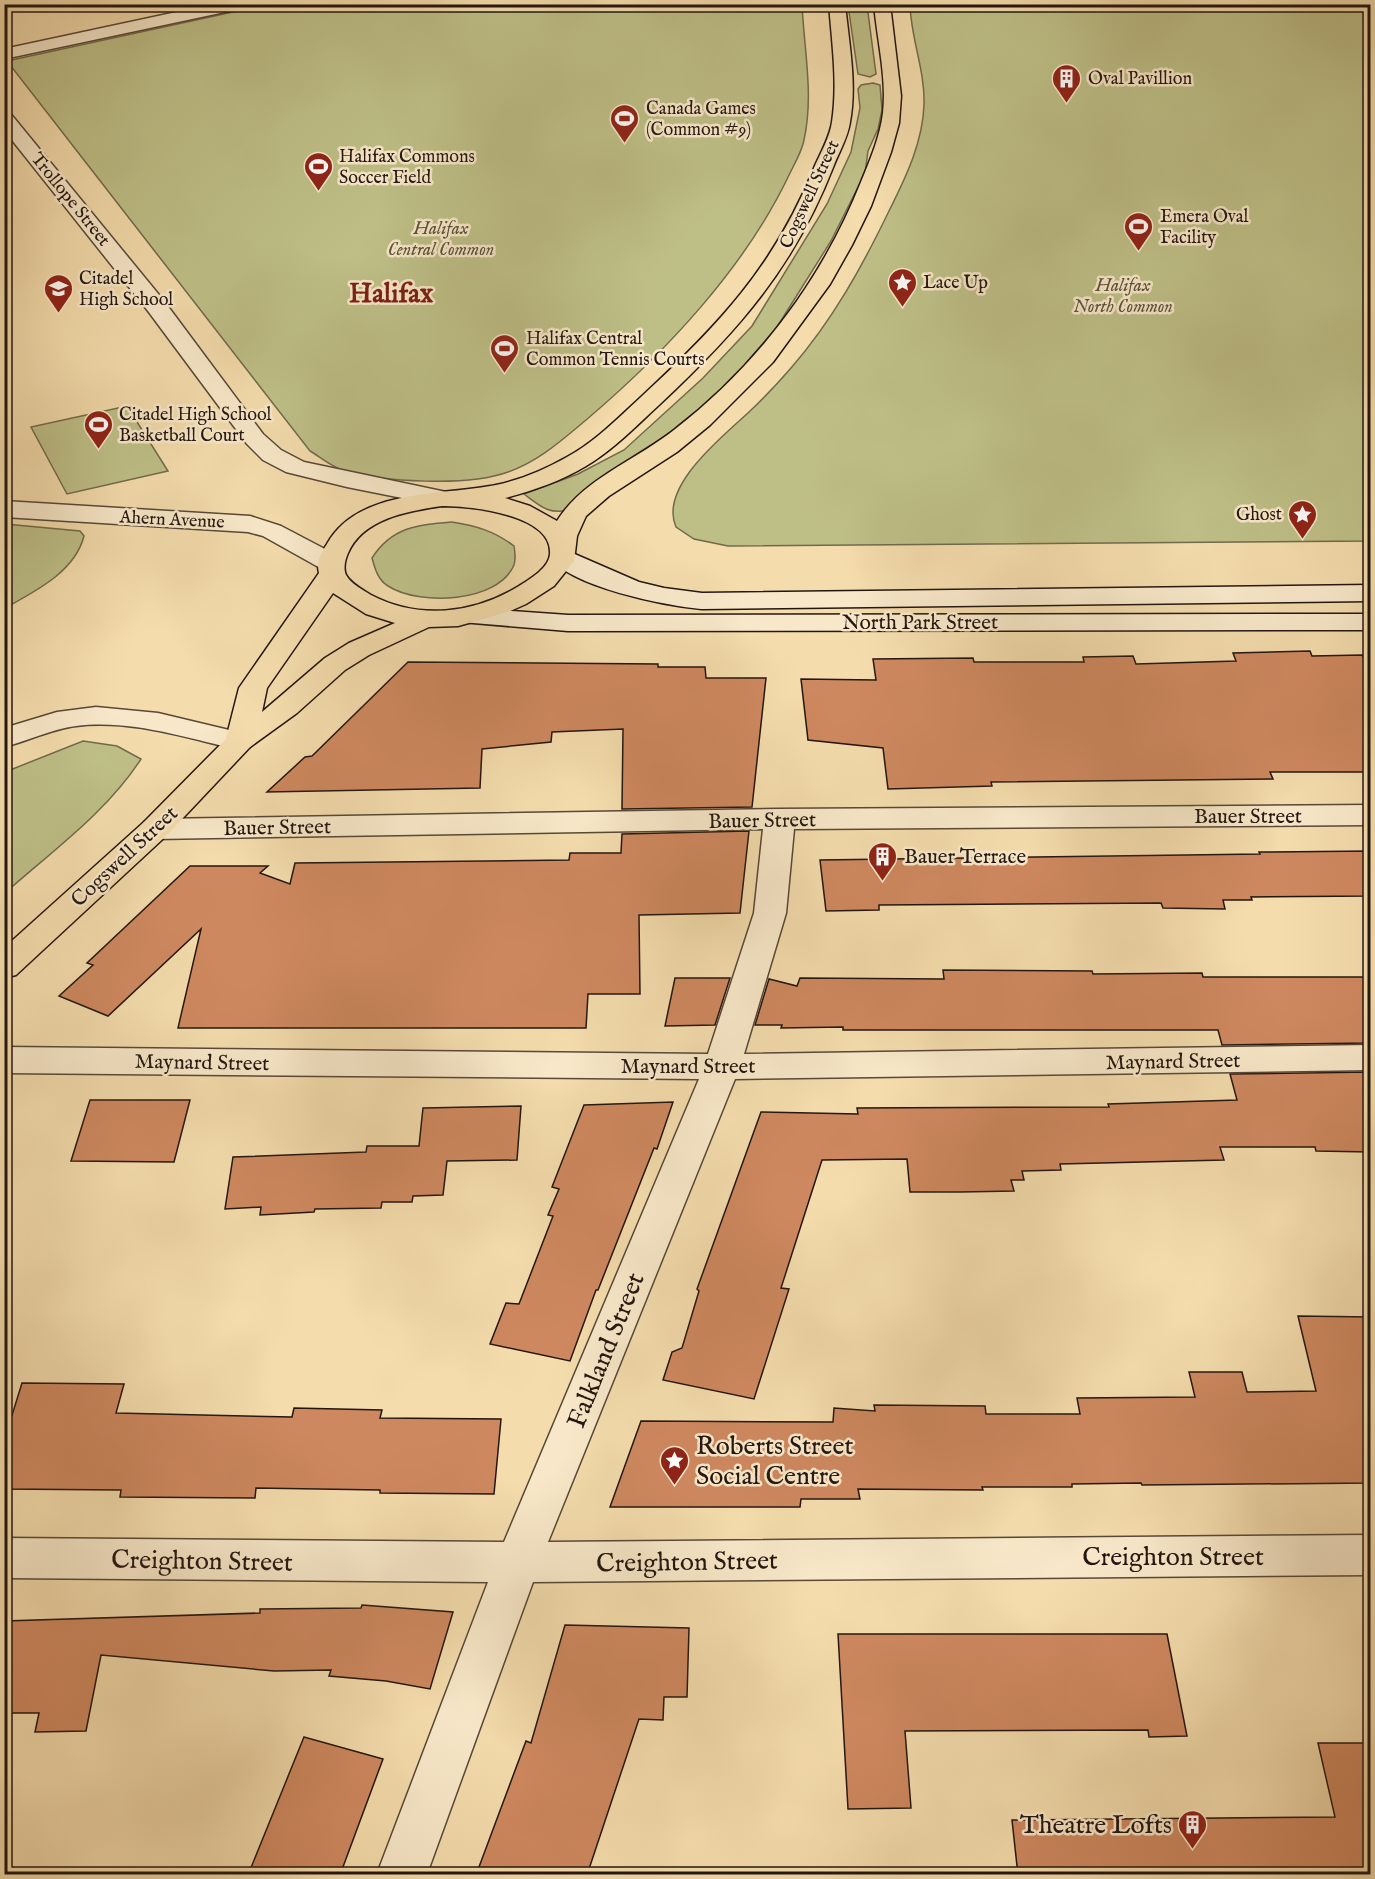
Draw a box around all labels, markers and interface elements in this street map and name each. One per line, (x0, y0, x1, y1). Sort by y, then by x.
building icon: Oval Pavillion (1051, 62, 1083, 104)
place label: Oval Pavillion (1088, 68, 1192, 91)
place label: Canada Games (Common #9) (646, 98, 756, 142)
sports icon: Canada Games (Common #9) (609, 102, 641, 144)
street label: Cogswell Street (775, 137, 846, 253)
place label: Halifax Commons Soccer Field (339, 146, 475, 190)
street label: Trollope Street (25, 148, 115, 252)
sports icon: Halifax Commons Soccer Field (302, 150, 334, 192)
place label: Emera Oval Facility (1160, 206, 1249, 250)
sports icon: Emera Oval Facility (1123, 210, 1155, 252)
park label: Halifax Central Common (388, 218, 494, 262)
place icon: Lace Up (886, 266, 918, 308)
place label: Citadel High School (79, 268, 173, 312)
school or university icon: Citadel High School (42, 272, 74, 314)
place label: Lace Up (923, 272, 988, 295)
park label: Halifax North Common (1073, 275, 1173, 319)
district label: Halifax (349, 278, 434, 312)
place label: Halifax Central Common Tennis Courts (526, 328, 704, 372)
sports icon: Halifax Central Common Tennis Courts (489, 332, 521, 374)
place label: Citadel High School Basketball Court (119, 404, 272, 448)
sports icon: Citadel High School Basketball Court (82, 408, 114, 450)
place icon: Ghost (1287, 498, 1319, 540)
place label: Ghost (1236, 504, 1282, 527)
street label: Ahern Avenue (118, 506, 225, 535)
street label: North Park Street (842, 610, 998, 637)
street label: Cogswell Street (66, 801, 184, 914)
street label: Bauer Street (1194, 804, 1302, 831)
street label: Bauer Street (708, 807, 816, 836)
street label: Bauer Street (223, 814, 331, 843)
building icon: Bauer Terrace (867, 840, 899, 882)
place label: Bauer Terrace (904, 844, 1026, 871)
street label: Maynard Street (1105, 1048, 1241, 1077)
street label: Maynard Street (134, 1049, 270, 1078)
street label: Maynard Street (621, 1054, 755, 1081)
street label: Falkland Street (560, 1268, 653, 1433)
place label: Roberts Street Social Centre (696, 1430, 853, 1493)
place icon: Roberts Street Social Centre (659, 1444, 691, 1486)
street label: Creighton Street (1082, 1541, 1264, 1574)
street label: Creighton Street (111, 1543, 293, 1580)
street label: Creighton Street (596, 1544, 778, 1581)
building icon: Theatre Lofts (1177, 1808, 1209, 1850)
place label: Theatre Lofts (1020, 1809, 1172, 1842)

